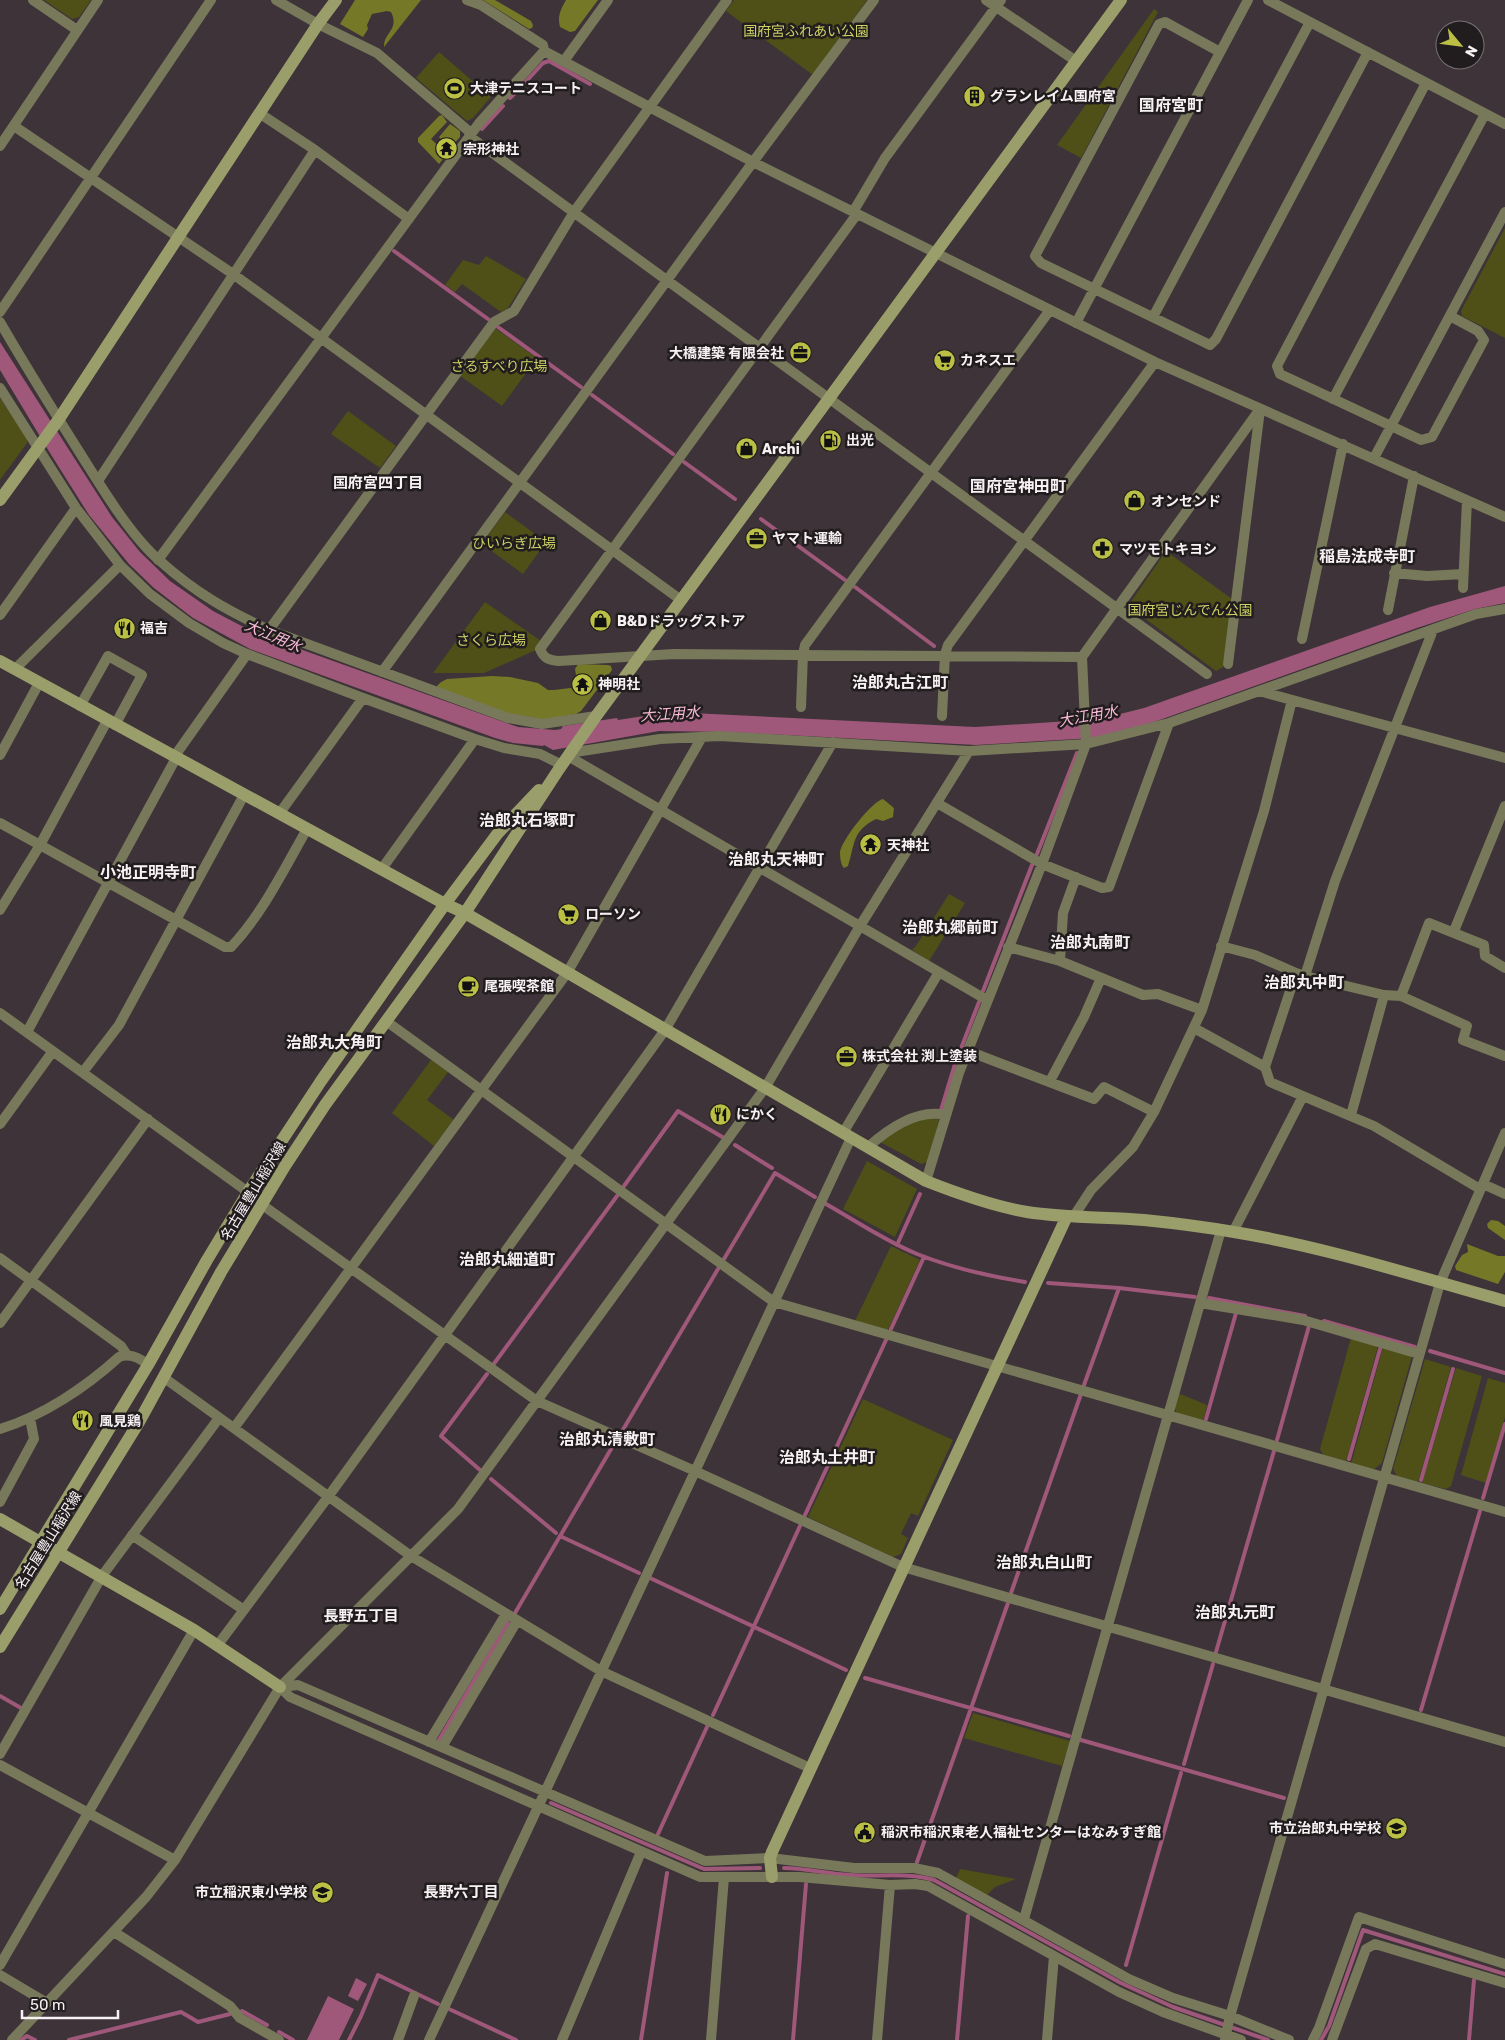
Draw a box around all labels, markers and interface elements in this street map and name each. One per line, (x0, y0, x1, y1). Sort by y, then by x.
north arrow (1435, 20, 1485, 70)
park label: 国府宮ふれあい公園 (743, 23, 869, 40)
text: N (1461, 43, 1481, 60)
sports icon: 大津テニスコート (442, 76, 466, 100)
place label: 大津テニスコート (470, 80, 582, 97)
building icon: グランレイム国府宮 (962, 84, 986, 108)
place label: グランレイム国府宮 (990, 88, 1116, 105)
district label: 国府宮町 (1139, 96, 1203, 115)
temple icon: 宗形神社 (435, 137, 459, 161)
place label: 宗形神社 (463, 141, 519, 158)
office icon: 大橋建築 有限会社 (788, 341, 812, 365)
place label: 大橋建築 有限会社 (669, 345, 784, 362)
supermarket icon: カネスエ (932, 348, 956, 372)
place label: カネスエ (960, 352, 1016, 369)
park label: さるすべり広場 (450, 358, 548, 375)
fuel station icon: 出光 (818, 428, 842, 452)
place label: 出光 (846, 432, 874, 449)
shop icon: Archi (734, 437, 758, 461)
place label: Archi (762, 441, 800, 458)
district label: 国府宮四丁目 (333, 474, 423, 492)
district label: 国府宮神田町 (970, 477, 1066, 496)
shop icon: オンセンド (1123, 489, 1147, 513)
place label: オンセンド (1151, 493, 1221, 510)
office icon: ヤマト運輸 (744, 526, 768, 550)
place label: ヤマト運輸 (772, 530, 842, 547)
park label: ひいらぎ広場 (472, 535, 556, 552)
pharmacy icon: マツモトキヨシ (1091, 537, 1115, 561)
place label: マツモトキヨシ (1119, 541, 1217, 558)
district label: 稲島法成寺町 (1319, 547, 1415, 566)
park label: 国府宮じんでん公園 (1127, 602, 1253, 619)
shop icon: B&Dドラッグストア (589, 609, 613, 633)
place label: B&Dドラッグストア (617, 613, 745, 630)
restaurant icon: 福吉 (112, 616, 136, 640)
water label: 大江用水 (242, 616, 306, 657)
place label: 福吉 (140, 620, 168, 637)
park label: さくら広場 (456, 632, 526, 649)
temple icon: 神明社 (570, 672, 594, 696)
district label: 治郎丸古江町 (852, 673, 948, 692)
place label: 神明社 (598, 676, 640, 693)
water label: 大江用水 (1057, 702, 1121, 730)
water label: 大江用水 (639, 703, 703, 725)
district label: 治郎丸石塚町 (479, 811, 575, 830)
temple icon: 天神社 (859, 833, 883, 857)
place label: 天神社 (887, 837, 929, 854)
district label: 治郎丸天神町 (728, 850, 824, 869)
district label: 小池正明寺町 (100, 863, 196, 882)
supermarket icon: ローソン (557, 902, 581, 926)
place label: ローソン (585, 906, 641, 923)
district label: 治郎丸郷前町 (902, 918, 998, 937)
district label: 治郎丸南町 (1050, 933, 1130, 952)
district label: 治郎丸中町 (1264, 973, 1344, 992)
cafe icon: 尾張喫茶館 (456, 974, 480, 998)
place label: 尾張喫茶館 (484, 978, 554, 995)
district label: 治郎丸大角町 (286, 1033, 382, 1052)
office icon: 株式会社 渕上塗装 (834, 1044, 858, 1068)
place label: 株式会社 渕上塗装 (862, 1048, 977, 1065)
restaurant icon: にかく (708, 1102, 732, 1126)
place label: にかく (736, 1106, 778, 1123)
street label: 名古屋豊山稲沢線 (217, 1139, 290, 1244)
district label: 治郎丸細道町 (459, 1250, 555, 1269)
restaurant icon: 風見鶏 (71, 1409, 95, 1433)
place label: 風見鶏 (99, 1413, 141, 1430)
district label: 治郎丸清敷町 (559, 1430, 655, 1449)
district label: 治郎丸土井町 (779, 1448, 875, 1467)
street label: 名古屋豊山稲沢線 (12, 1488, 85, 1592)
district label: 治郎丸白山町 (996, 1553, 1092, 1572)
district label: 治郎丸元町 (1195, 1603, 1275, 1622)
district label: 長野五丁目 (323, 1607, 399, 1625)
school or university icon: 市立治郎丸中学校 (1385, 1816, 1409, 1840)
public building icon: 稲沢市稲沢東老人福祉センターはなみすぎ館 (853, 1820, 877, 1844)
place label: 市立治郎丸中学校 (1269, 1820, 1381, 1837)
place label: 稲沢市稲沢東老人福祉センターはなみすぎ館 (881, 1824, 1161, 1841)
school or university icon: 市立稲沢東小学校 (311, 1880, 335, 1904)
district label: 長野六丁目 (423, 1883, 499, 1901)
place label: 市立稲沢東小学校 (195, 1884, 307, 1901)
scale bar (22, 1988, 119, 2020)
text: 50 m (30, 1996, 65, 2014)

